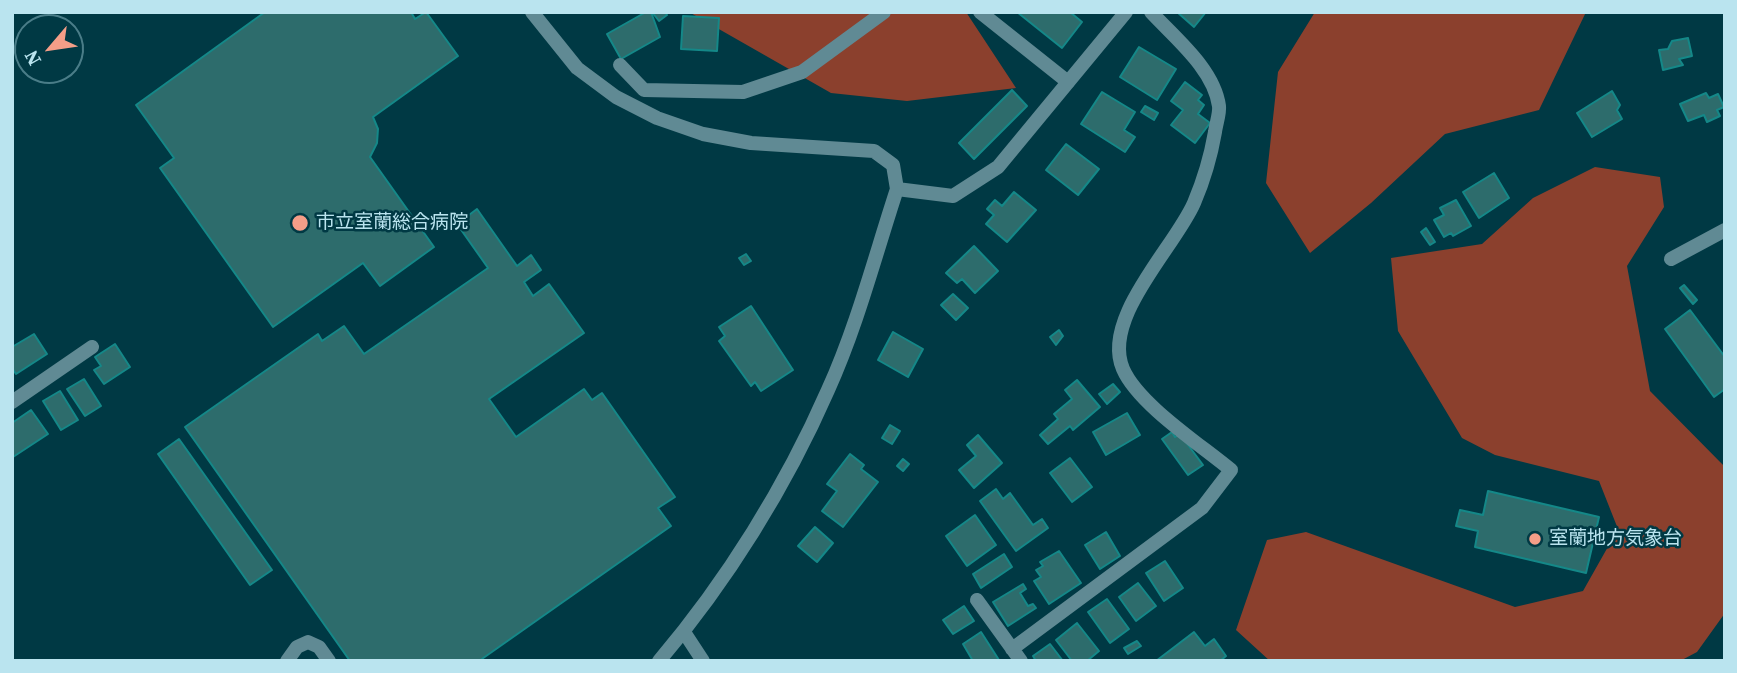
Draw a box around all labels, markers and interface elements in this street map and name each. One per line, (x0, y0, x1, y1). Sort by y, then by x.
north arrow (14, 14, 84, 84)
text: N (18, 46, 47, 71)
place label: 市立室蘭総合病院 (316, 212, 468, 234)
marker: 市立室蘭総合病院 (290, 213, 310, 233)
place label: 室蘭地方気象台 (1549, 528, 1682, 550)
marker: 室蘭地方気象台 (1527, 531, 1543, 547)

